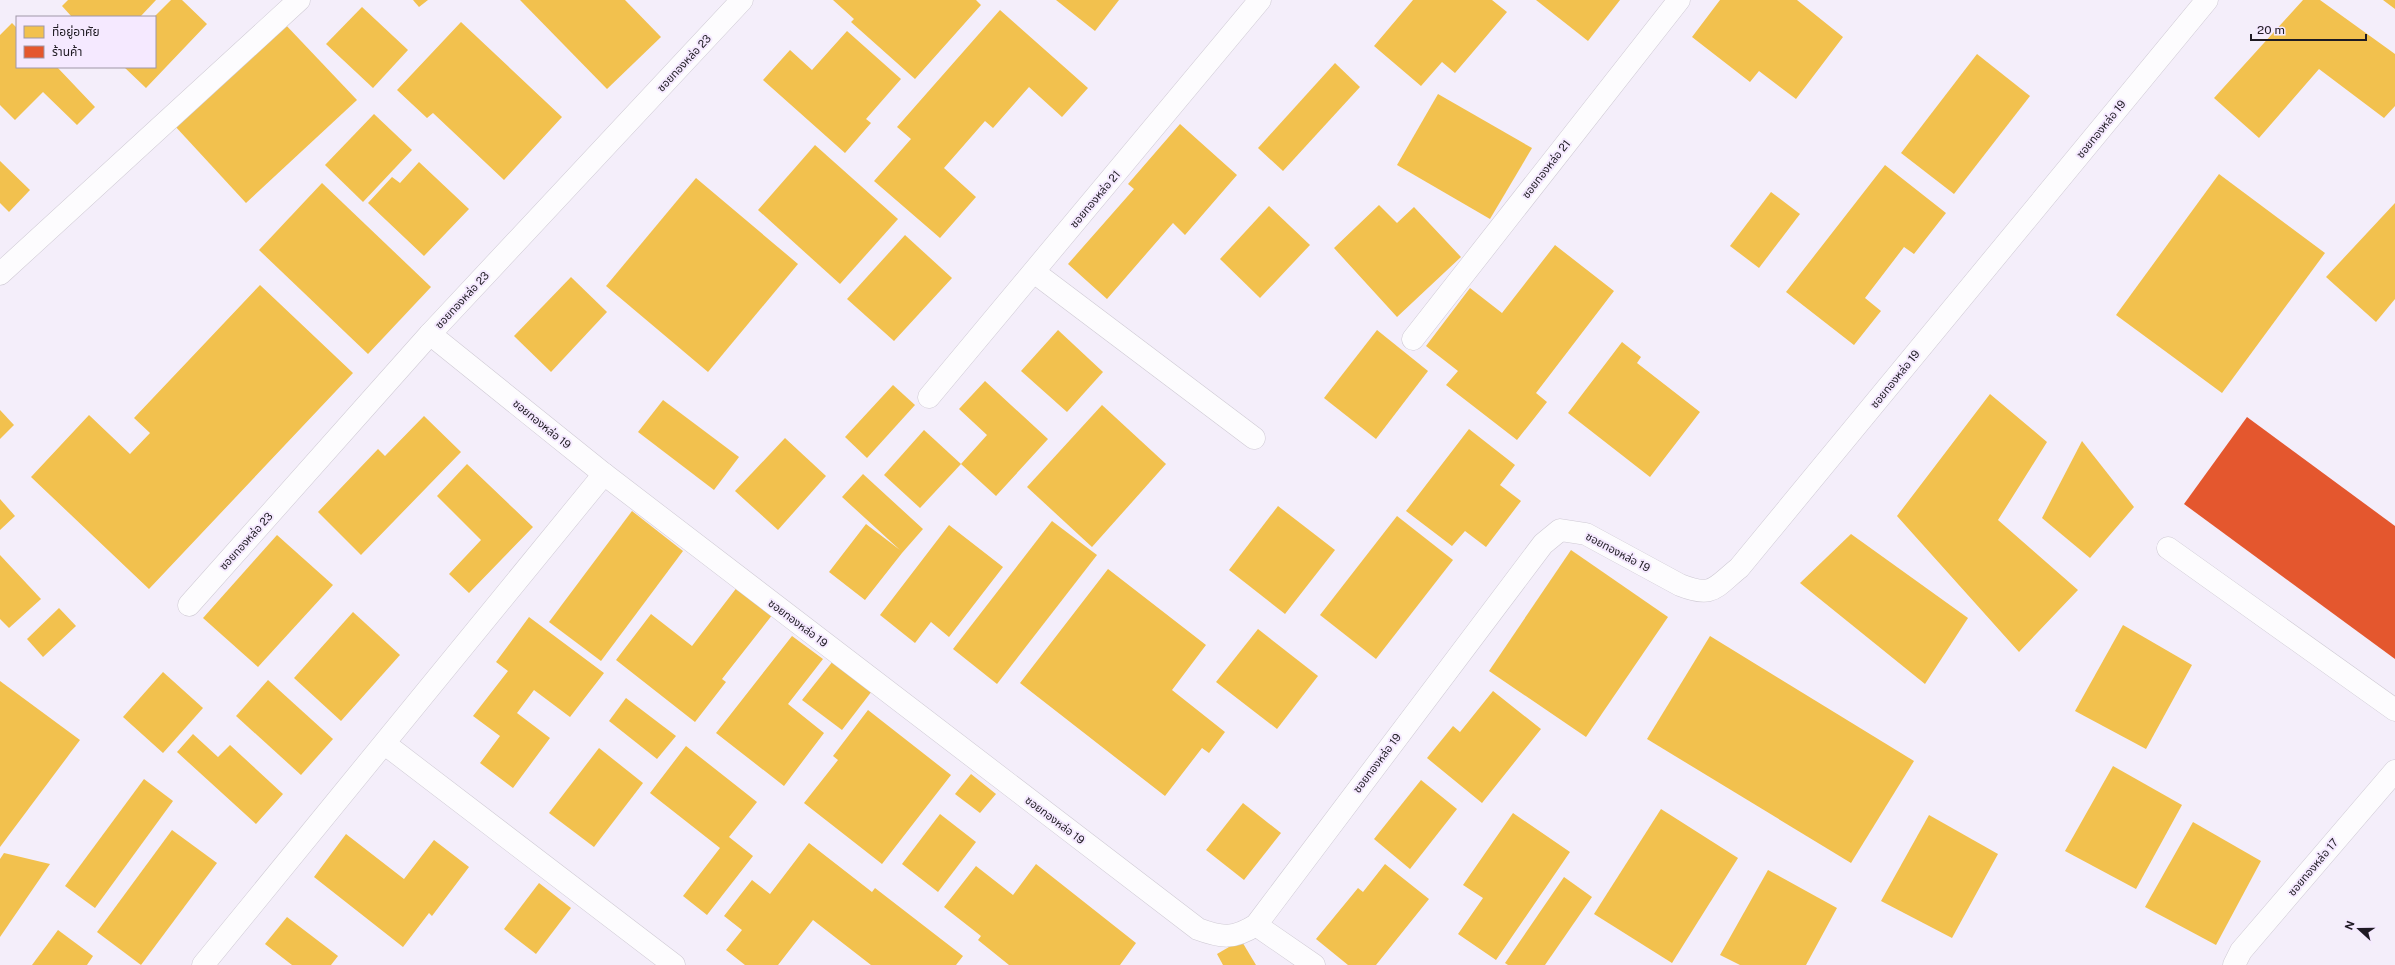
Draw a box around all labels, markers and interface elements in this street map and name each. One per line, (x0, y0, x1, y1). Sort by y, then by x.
legend (16, 16, 156, 68)
scale bar (2251, 16, 2366, 42)
text: ที่อยู่อาศัย (52, 23, 100, 39)
text: 20 m (2257, 23, 2285, 37)
street label: ซอยทองหล่อ 23 (655, 32, 713, 94)
text: ร้านค้า (52, 45, 82, 59)
street label: ซอยทองหล่อ 19 (2074, 98, 2128, 160)
street label: ซอยทองหล่อ 21 (1520, 137, 1572, 201)
street label: ซอยทองหล่อ 21 (1068, 168, 1122, 230)
street label: ซอยทองหล่อ 23 (433, 269, 491, 331)
street label: ซอยทองหล่อ 19 (1868, 348, 1922, 410)
street label: ซอยทองหล่อ 19 (511, 397, 573, 451)
street label: ซอยทองหล่อ 23 (217, 510, 275, 572)
street label: ซอยทองหล่อ 19 (1584, 530, 1652, 574)
street label: ซอยทองหล่อ 19 (766, 597, 830, 649)
street label: ซอยทองหล่อ 19 (1351, 731, 1403, 795)
street label: ซอยทองหล่อ 19 (1023, 794, 1087, 846)
street label: ซอยทองหล่อ 17 (2286, 836, 2341, 898)
north arrow (2339, 909, 2379, 949)
text: N (2343, 919, 2357, 932)

